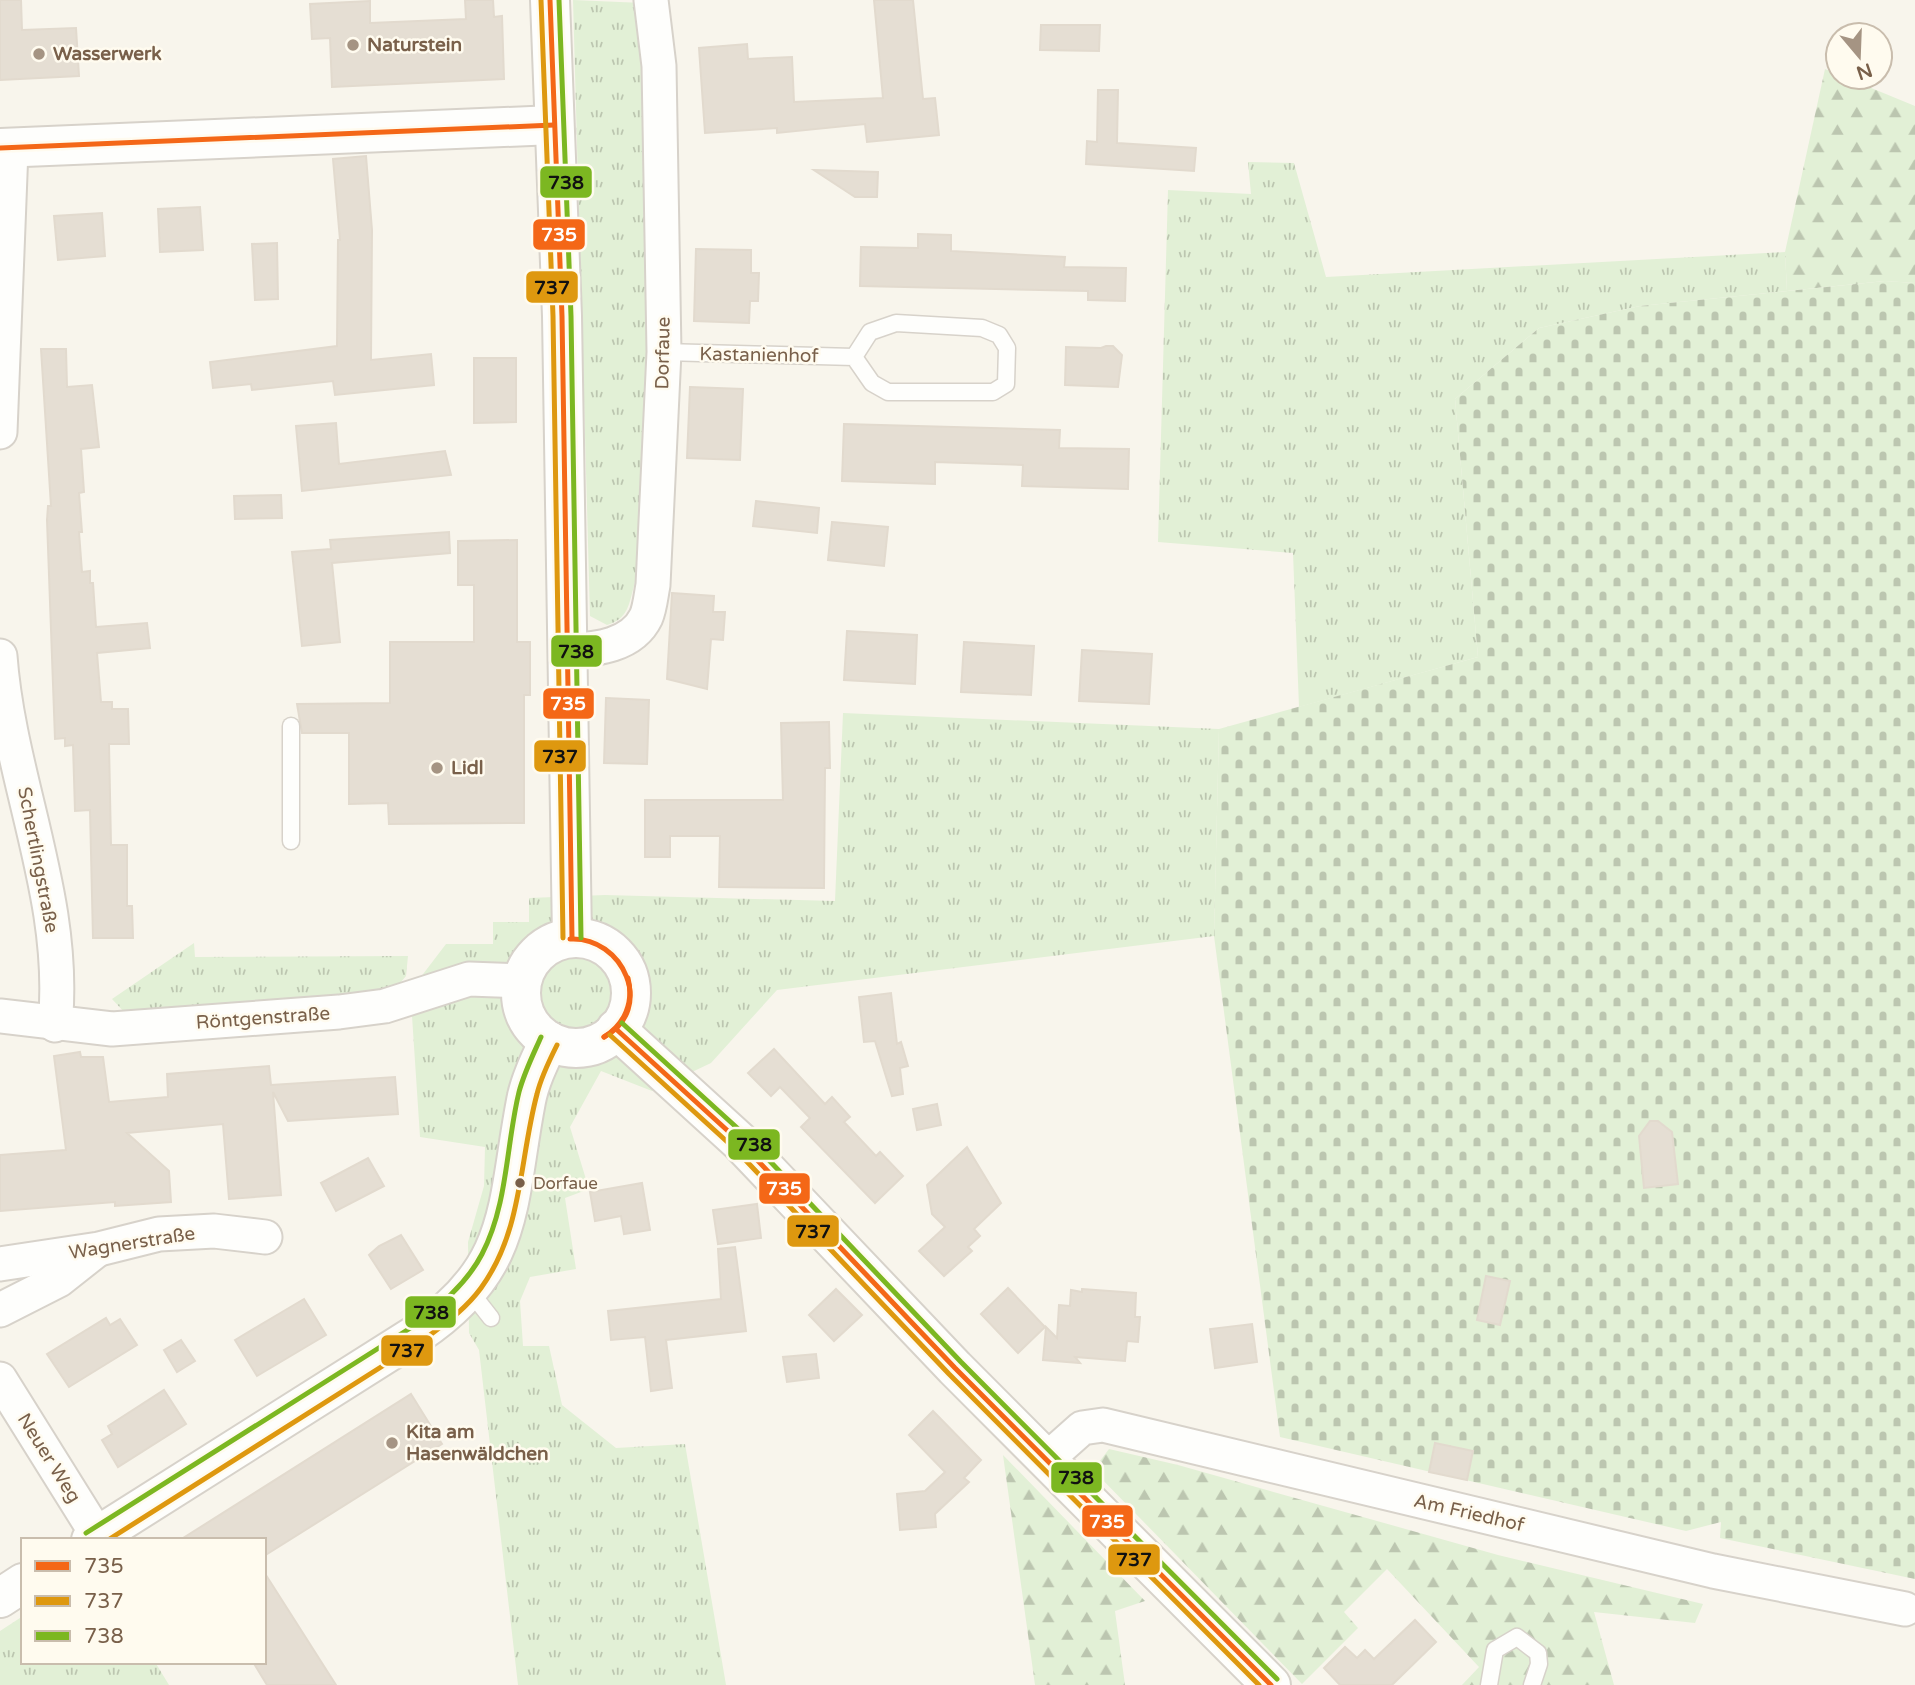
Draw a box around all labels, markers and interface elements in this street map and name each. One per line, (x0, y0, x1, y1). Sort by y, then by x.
north arrow (1824, 21, 1894, 91)
place label: Naturstein (367, 34, 462, 56)
marker: Naturstein (345, 37, 361, 53)
place label: Wasserwerk (53, 43, 162, 65)
marker: Wasserwerk (31, 46, 47, 62)
text: N (1853, 58, 1875, 84)
line badge: 738 (539, 165, 593, 199)
text: 738 (548, 172, 584, 194)
line badge: 735 (532, 218, 586, 251)
text: 735 (541, 224, 577, 246)
line badge: 737 (525, 270, 579, 304)
text: 737 (534, 277, 570, 299)
street label: Dorfaue (651, 317, 675, 389)
street label: Kastanienhof (699, 343, 820, 367)
line badge: 738 (550, 634, 603, 668)
text: 738 (558, 641, 594, 663)
line badge: 735 (542, 687, 595, 720)
text: 735 (550, 693, 586, 715)
line badge: 737 (533, 739, 587, 773)
text: 737 (542, 746, 578, 768)
place label: Lidl (451, 757, 483, 779)
marker: Lidl (429, 760, 445, 776)
street label: Schertlingstraße (13, 785, 63, 935)
street label: Röntgenstraße (195, 1002, 331, 1034)
line badge: 738 (727, 1128, 781, 1161)
text: 738 (736, 1134, 772, 1156)
line badge: 735 (758, 1172, 811, 1205)
place label: Dorfaue (533, 1173, 598, 1194)
marker: Dorfaue (513, 1176, 527, 1190)
text: 735 (766, 1178, 802, 1200)
line badge: 737 (786, 1214, 840, 1248)
text: 737 (795, 1221, 831, 1243)
street label: Wagnerstraße (67, 1222, 197, 1264)
line badge: 738 (404, 1295, 457, 1329)
text: 738 (413, 1302, 449, 1324)
line badge: 737 (380, 1334, 434, 1367)
text: 737 (389, 1340, 425, 1362)
street label: Neuer Weg (13, 1409, 85, 1507)
place label: Kita am Hasenwäldchen (406, 1421, 549, 1465)
marker: Kita am Hasenwäldchen (384, 1435, 400, 1451)
line badge: 738 (1050, 1461, 1103, 1494)
text: 738 (1058, 1467, 1094, 1489)
street label: Am Friedhof (1412, 1490, 1527, 1537)
line badge: 735 (1081, 1504, 1134, 1538)
text: 735 (1089, 1511, 1125, 1533)
legend (21, 1538, 266, 1664)
line badge: 737 (1107, 1543, 1161, 1576)
text: 737 (1116, 1549, 1152, 1571)
text: 735 (84, 1554, 124, 1579)
text: 737 (84, 1589, 124, 1614)
text: 738 (84, 1624, 124, 1649)

